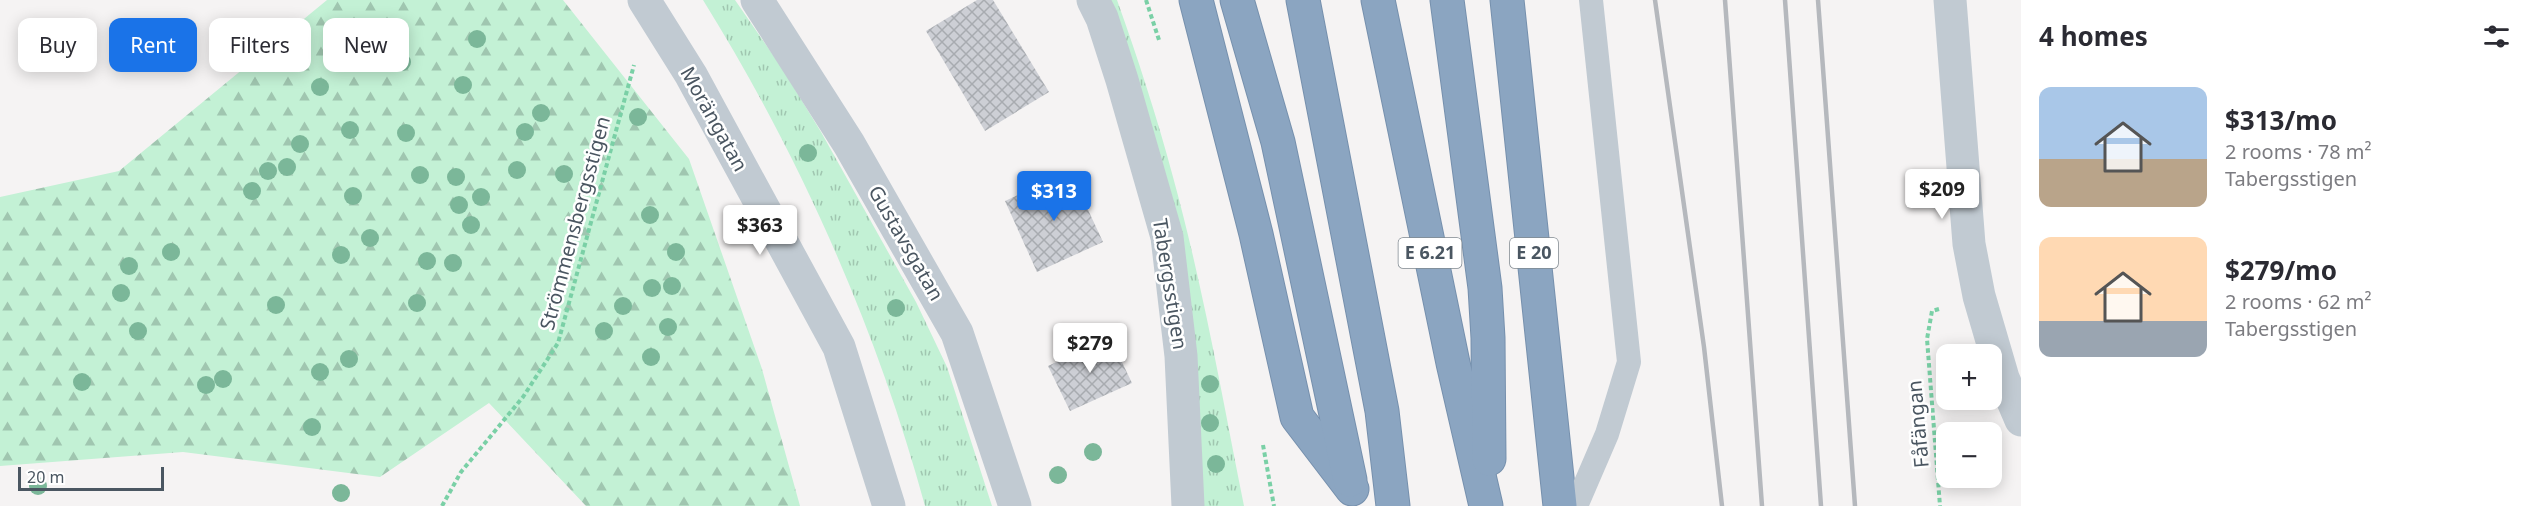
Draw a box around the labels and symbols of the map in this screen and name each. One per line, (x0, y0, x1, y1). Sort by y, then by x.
street label: Morängatan (675, 61, 754, 176)
street label: Strömmensbergsstigen (533, 113, 616, 333)
pin: $209 (1906, 169, 1978, 220)
pin: $313 (1018, 171, 1090, 222)
street label: Gustavsgatan (862, 180, 950, 305)
pin: $363 (724, 205, 796, 256)
street label: Tabergsstigen (1147, 217, 1194, 351)
road number: E 6.21 (1398, 238, 1462, 268)
road number: E 20 (1510, 238, 1558, 268)
pin: $279 (1054, 323, 1126, 374)
street label: Fåfängan (1900, 379, 1935, 469)
scale bar (18, 464, 164, 492)

